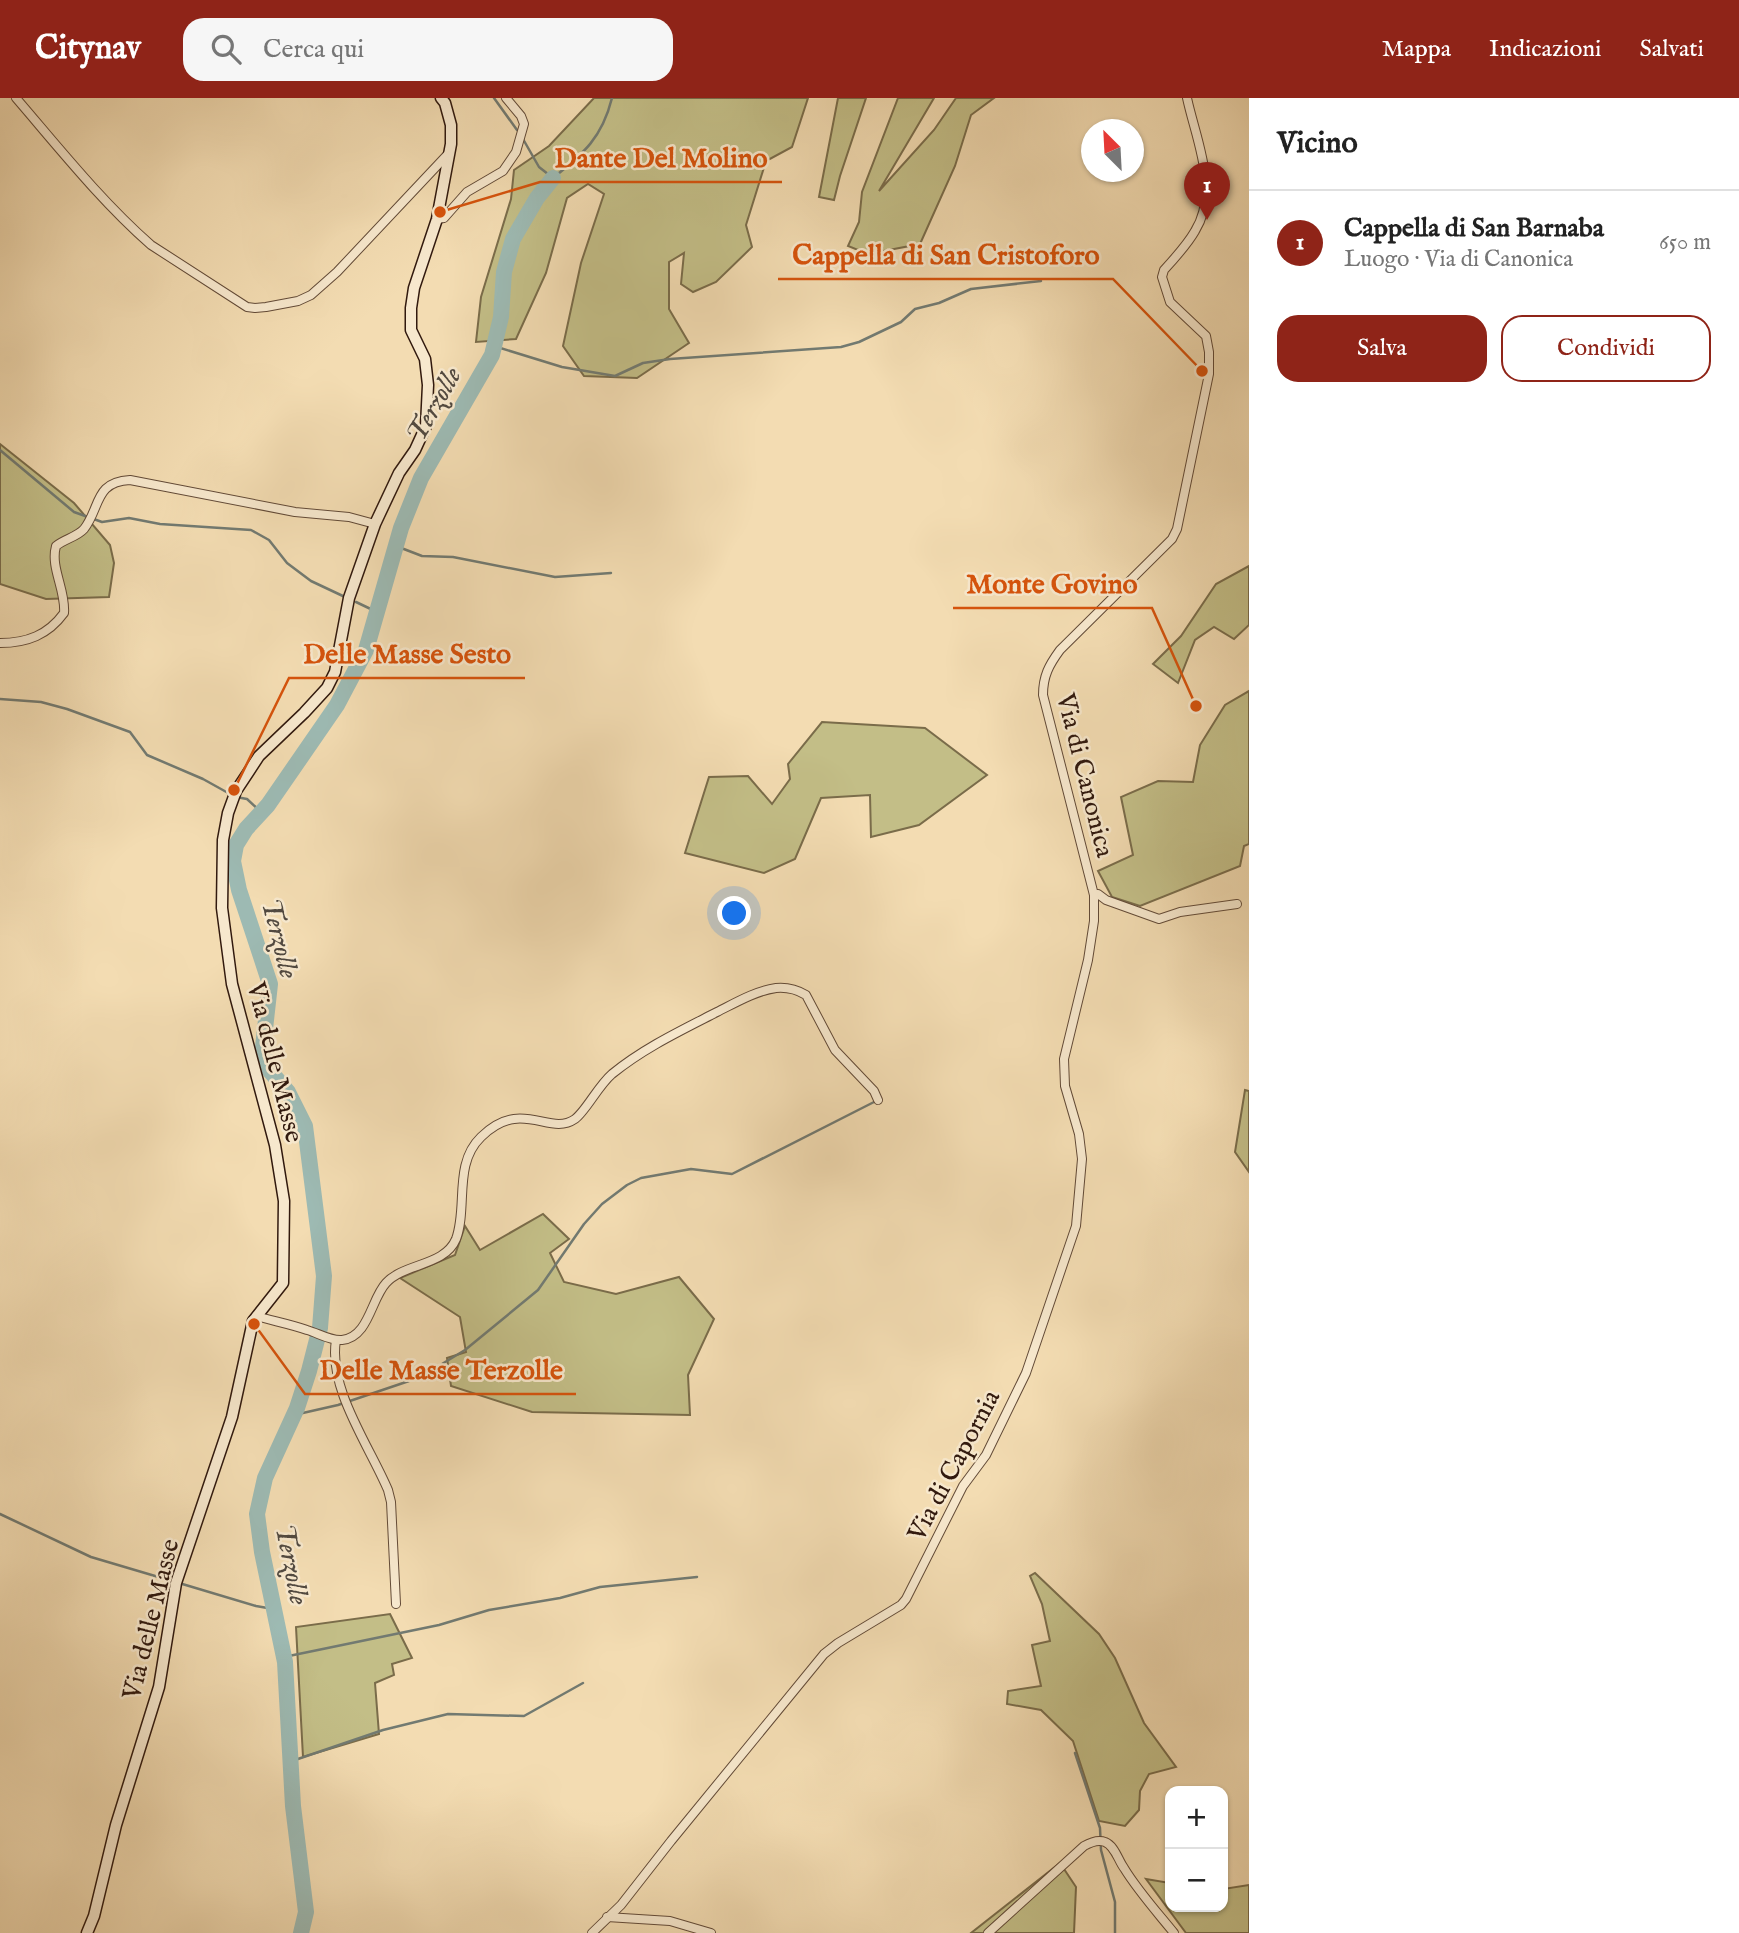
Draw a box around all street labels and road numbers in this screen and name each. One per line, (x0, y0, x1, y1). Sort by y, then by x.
street label: Via di Canonica (1048, 689, 1121, 862)
street label: Via delle Masse (238, 978, 310, 1146)
street label: Via di Capornia (900, 1384, 1008, 1548)
street label: Via delle Masse (115, 1536, 187, 1704)

